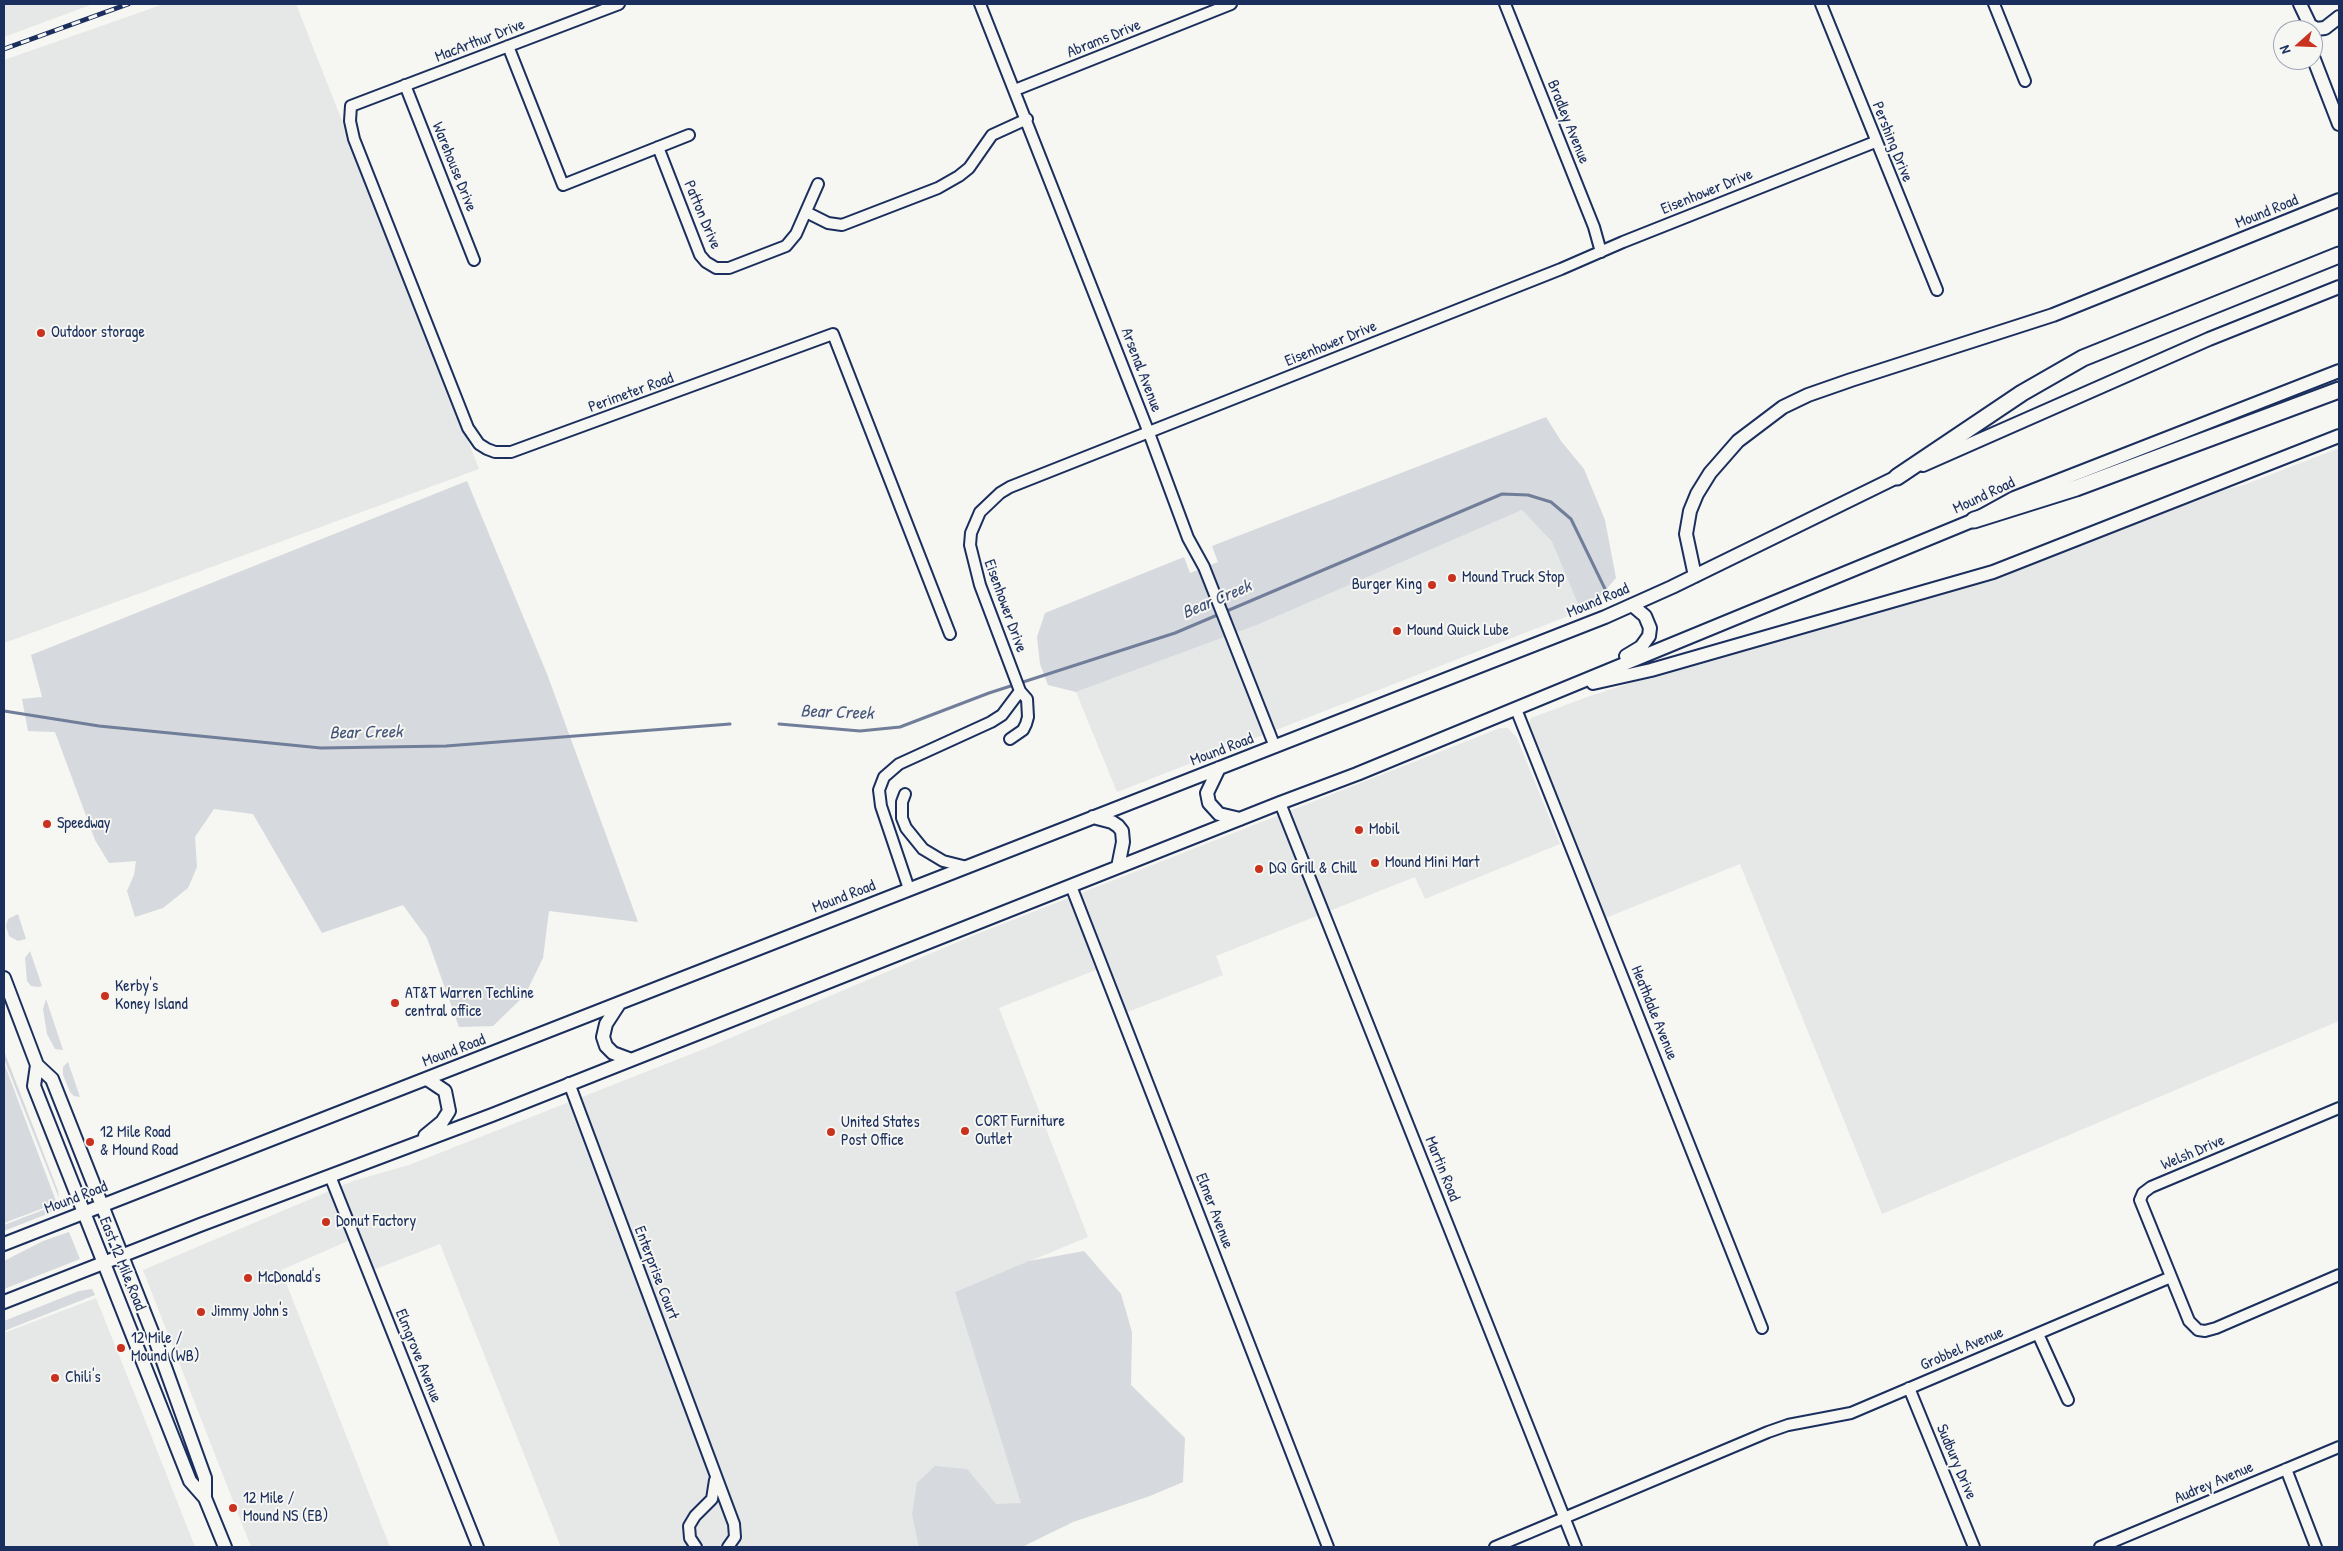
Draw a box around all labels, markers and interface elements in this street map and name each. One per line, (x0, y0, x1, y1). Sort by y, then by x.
street label: MacArthur Drive (432, 15, 528, 67)
street label: Abrams Drive (1064, 16, 1144, 62)
north arrow (2273, 20, 2323, 70)
text: N (2274, 43, 2295, 57)
street label: Bradley Avenue (1543, 77, 1593, 167)
street label: Pershing Drive (1867, 99, 1917, 185)
street label: Warehouse Drive (427, 120, 481, 214)
street label: Eisenhower Drive (1658, 165, 1756, 219)
street label: Patton Drive (679, 178, 725, 252)
street label: Mound Road (2233, 191, 2301, 233)
street label: Eisenhower Drive (1282, 317, 1380, 371)
place label: Outdoor storage (51, 323, 145, 343)
street label: Arsenal Avenue (1116, 325, 1166, 415)
marker: Outdoor storage (35, 327, 47, 339)
street label: Perimeter Road (586, 369, 676, 417)
street label: Mound Road (1950, 473, 2018, 519)
street label: Eisenhower Drive (979, 557, 1031, 655)
place label: Mound Truck Stop (1462, 568, 1564, 588)
marker: Mound Truck Stop (1446, 572, 1458, 584)
place label: Burger King (1352, 575, 1422, 595)
water label: Bear Creek (1179, 576, 1255, 624)
marker: Burger King (1426, 579, 1438, 591)
street label: Mound Road (1564, 579, 1632, 623)
place label: Mound Quick Lube (1407, 621, 1509, 641)
marker: Mound Quick Lube (1391, 625, 1403, 637)
water label: Bear Creek (800, 701, 874, 725)
water label: Bear Creek (329, 722, 403, 744)
street label: Mound Road (1188, 729, 1256, 771)
place label: Speedway (57, 814, 111, 834)
marker: Speedway (41, 818, 53, 830)
place label: Mobil (1369, 820, 1399, 840)
marker: Mobil (1353, 824, 1365, 836)
place label: Mound Mini Mart (1385, 853, 1480, 873)
marker: Mound Mini Mart (1369, 857, 1381, 869)
place label: DQ Grill & Chill (1269, 859, 1357, 879)
marker: DQ Grill & Chill (1253, 863, 1265, 875)
street label: Mound Road (810, 876, 878, 918)
street label: Heathdale Avenue (1626, 963, 1682, 1063)
place label: Kerby's Koney Island (115, 977, 188, 1015)
place label: AT&T Warren Techline central office (405, 984, 534, 1022)
marker: Kerby's Koney Island (99, 990, 111, 1002)
marker: AT&T Warren Techline central office (389, 997, 401, 1009)
street label: Mound Road (420, 1030, 488, 1072)
place label: CORT Furniture Outlet (975, 1112, 1065, 1150)
place label: United States Post Office (841, 1113, 920, 1151)
place label: 12 Mile Road & Mound Road (100, 1123, 178, 1161)
marker: CORT Furniture Outlet (959, 1125, 971, 1137)
marker: United States Post Office (825, 1126, 837, 1138)
street label: Welsh Drive (2158, 1131, 2228, 1175)
street label: Martin Road (1420, 1134, 1464, 1204)
marker: 12 Mile Road & Mound Road (84, 1136, 96, 1148)
street label: Elmer Avenue (1191, 1171, 1237, 1251)
street label: Mound Road (42, 1177, 110, 1219)
place label: Donut Factory (336, 1212, 416, 1232)
street label: East 12 Mile Road (95, 1214, 149, 1314)
marker: Donut Factory (320, 1216, 332, 1228)
street label: Enterprise Court (629, 1224, 683, 1322)
place label: McDonald's (258, 1268, 321, 1288)
marker: McDonald's (242, 1272, 254, 1284)
place label: Jimmy John's (211, 1302, 288, 1322)
marker: Jimmy John's (195, 1306, 207, 1318)
street label: Elmgrove Avenue (391, 1307, 445, 1405)
street label: Grobbel Avenue (1918, 1323, 2006, 1375)
place label: 12 Mile / Mound (WB) (131, 1329, 200, 1367)
marker: 12 Mile / Mound (WB) (115, 1342, 127, 1354)
place label: Chili's (65, 1368, 101, 1388)
marker: Chili's (49, 1372, 61, 1384)
street label: Sudbury Drive (1932, 1422, 1980, 1502)
street label: Audrey Avenue (2172, 1458, 2256, 1508)
place label: 12 Mile / Mound NS (EB) (243, 1489, 328, 1527)
marker: 12 Mile / Mound NS (EB) (227, 1502, 239, 1514)

